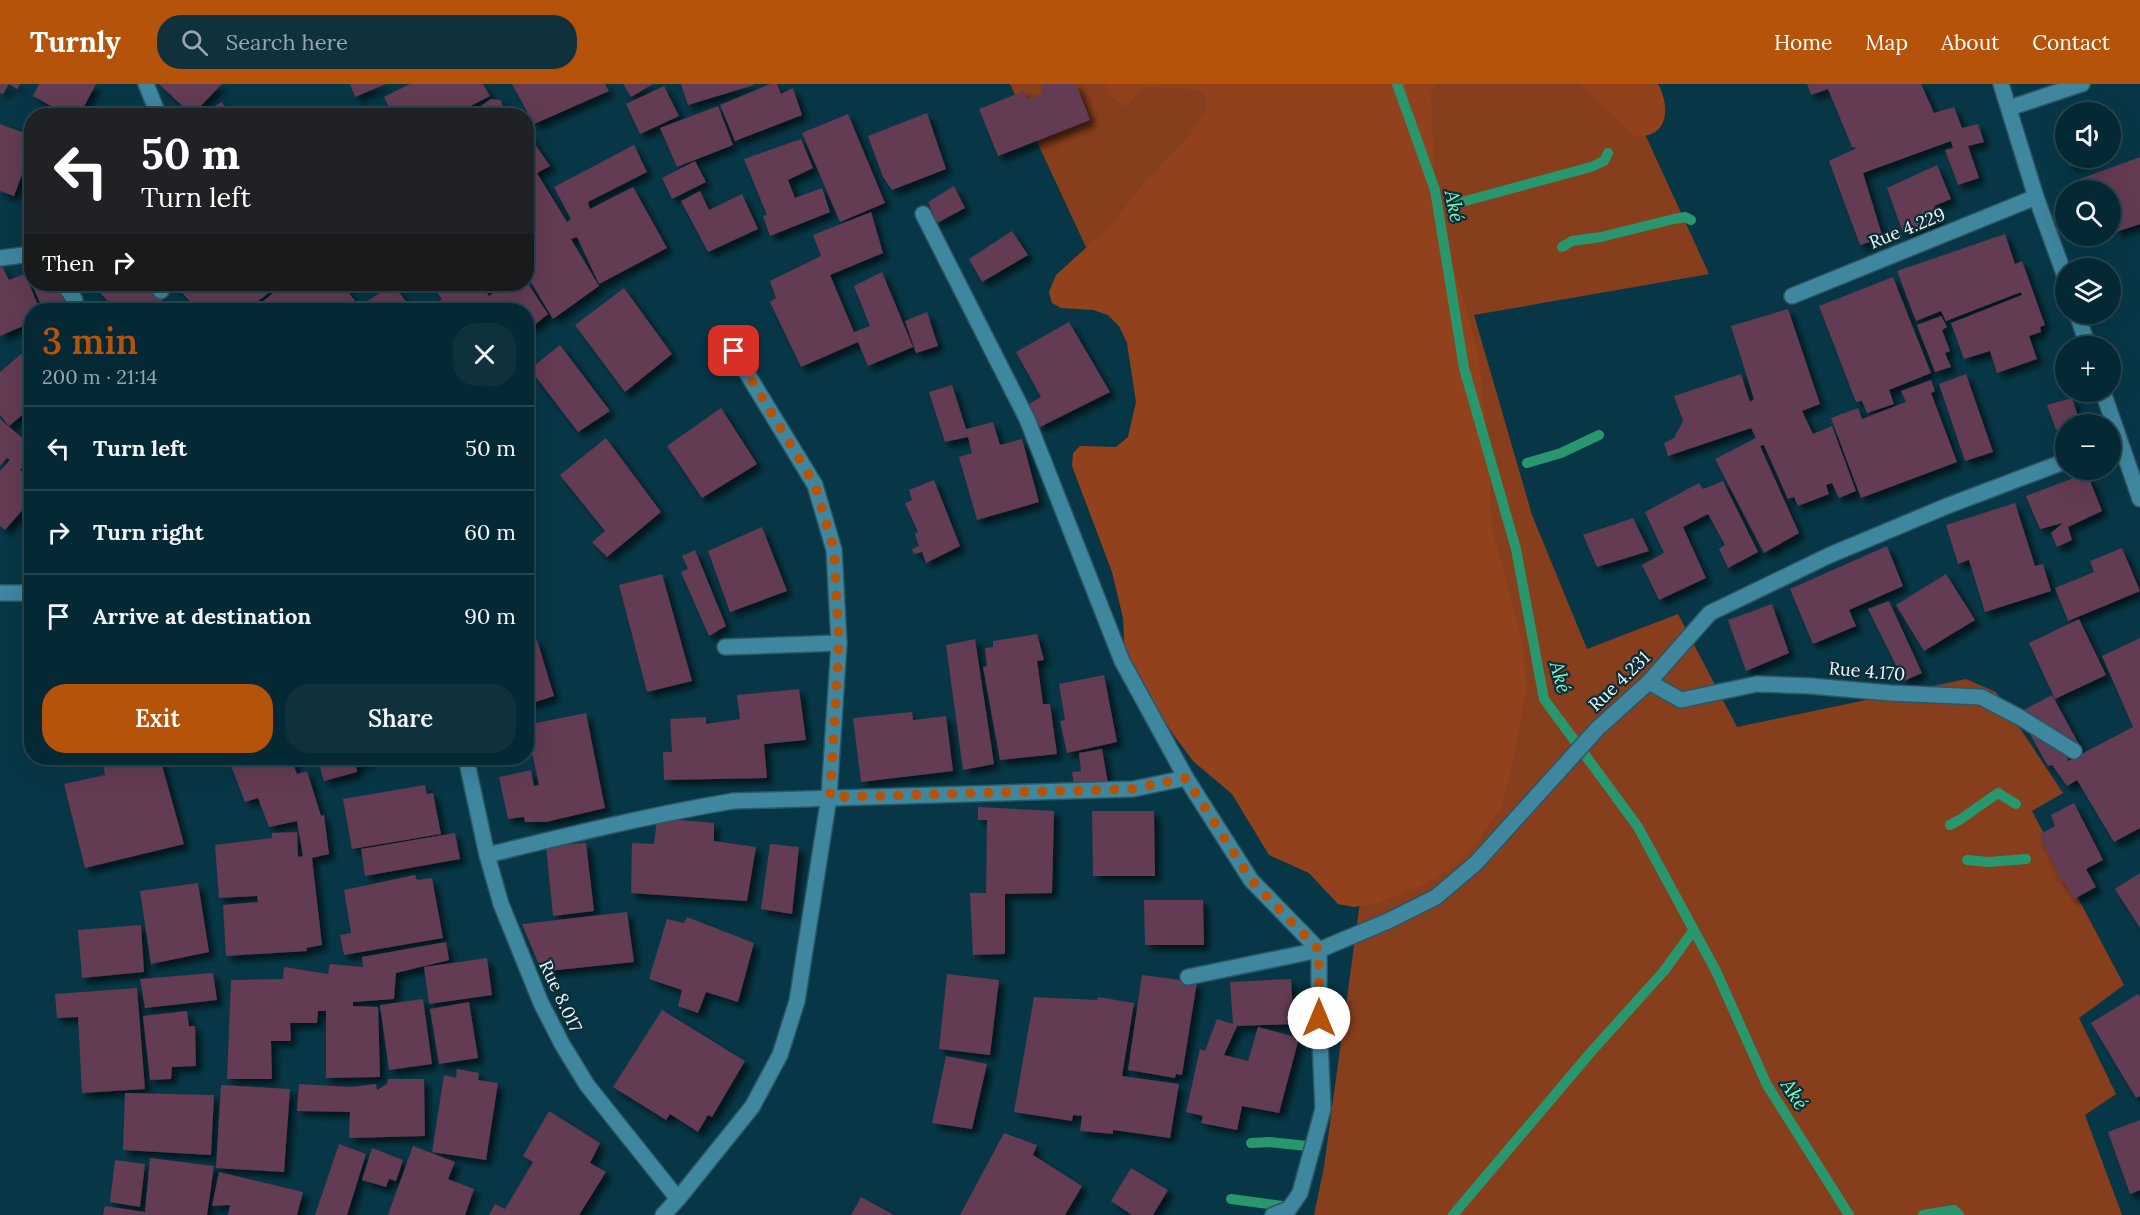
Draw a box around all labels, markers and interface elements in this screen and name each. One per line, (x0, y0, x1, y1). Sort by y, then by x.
search box (157, 15, 577, 69)
text: Turnly (30, 24, 121, 60)
icon: search (178, 26, 211, 59)
text: Search here (226, 28, 348, 56)
text: Home (1774, 29, 1832, 56)
text: Map (1865, 29, 1908, 56)
text: About (1941, 29, 1999, 56)
text: Contact (2032, 29, 2110, 56)
map controls (2055, 102, 2121, 480)
button: sound (2055, 102, 2121, 168)
text: 50 m (141, 127, 240, 181)
icon: left (42, 132, 120, 210)
text: Turn left (141, 180, 251, 214)
button: search (2055, 180, 2121, 246)
water label: Aké (1439, 187, 1470, 224)
street label: Rue 4.229 (1865, 202, 1949, 254)
icon: right (107, 246, 140, 279)
text: Then (42, 249, 95, 277)
button: layers (2055, 258, 2121, 324)
text: 3 min (42, 318, 138, 364)
button: close (453, 323, 516, 386)
pin (708, 325, 759, 376)
icon: arrive (717, 334, 750, 367)
button: + (2055, 336, 2121, 402)
text: 200 m · 21:14 (42, 364, 157, 389)
button: − (2055, 414, 2121, 480)
icon: left (42, 432, 75, 465)
text: Turn left (93, 434, 187, 462)
text: 50 m (465, 434, 516, 462)
icon: right (42, 516, 75, 549)
text: Turn right (93, 518, 204, 546)
text: 60 m (464, 518, 516, 546)
icon: arrive (42, 600, 75, 633)
text: Arrive at destination (93, 602, 311, 630)
text: 90 m (464, 602, 516, 630)
street label: Rue 4.231 (1583, 646, 1655, 716)
street label: Rue 4.170 (1828, 656, 1906, 686)
water label: Aké (1544, 657, 1577, 696)
button: Exit (42, 684, 273, 753)
button: Share (285, 684, 516, 753)
street label: Rue 8.017 (534, 956, 588, 1036)
position arrow (1287, 986, 1351, 1050)
water label: Aké (1775, 1073, 1814, 1114)

